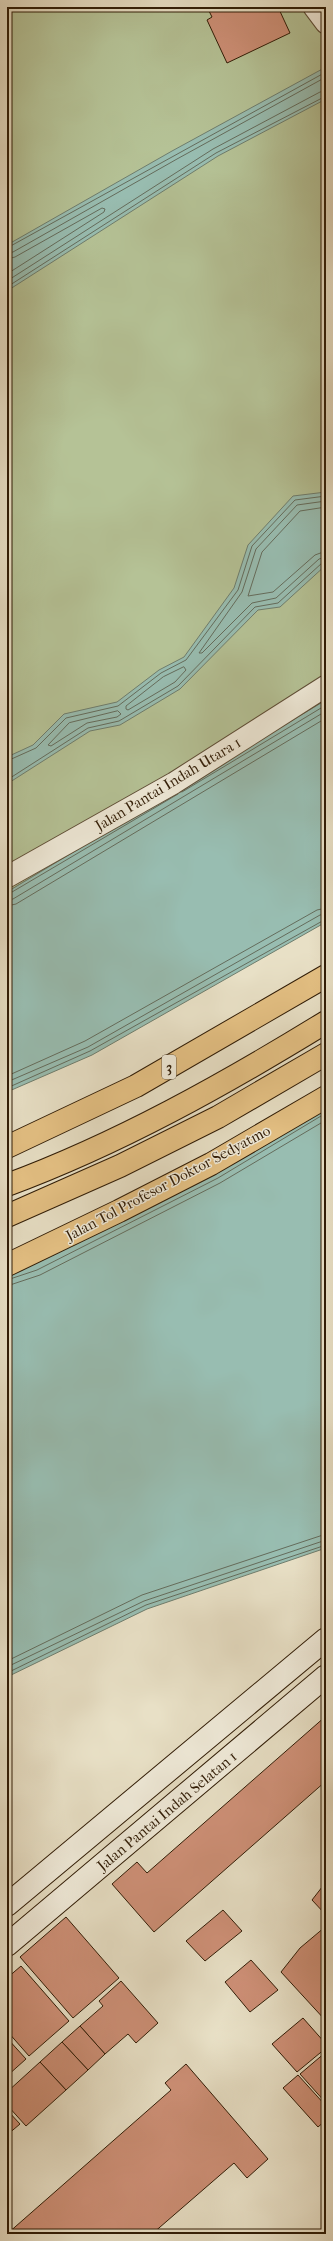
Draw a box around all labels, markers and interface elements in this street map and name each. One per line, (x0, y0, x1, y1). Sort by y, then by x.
street label: Jalan Pantai Indah Utara 1 (91, 733, 244, 835)
road number: 3 (162, 1055, 176, 1079)
street label: Jalan Tol Profesor Doktor Sedyatmo (62, 1121, 274, 1245)
street label: Jalan Pantai Indah Selatan 1 (93, 1747, 240, 1875)

